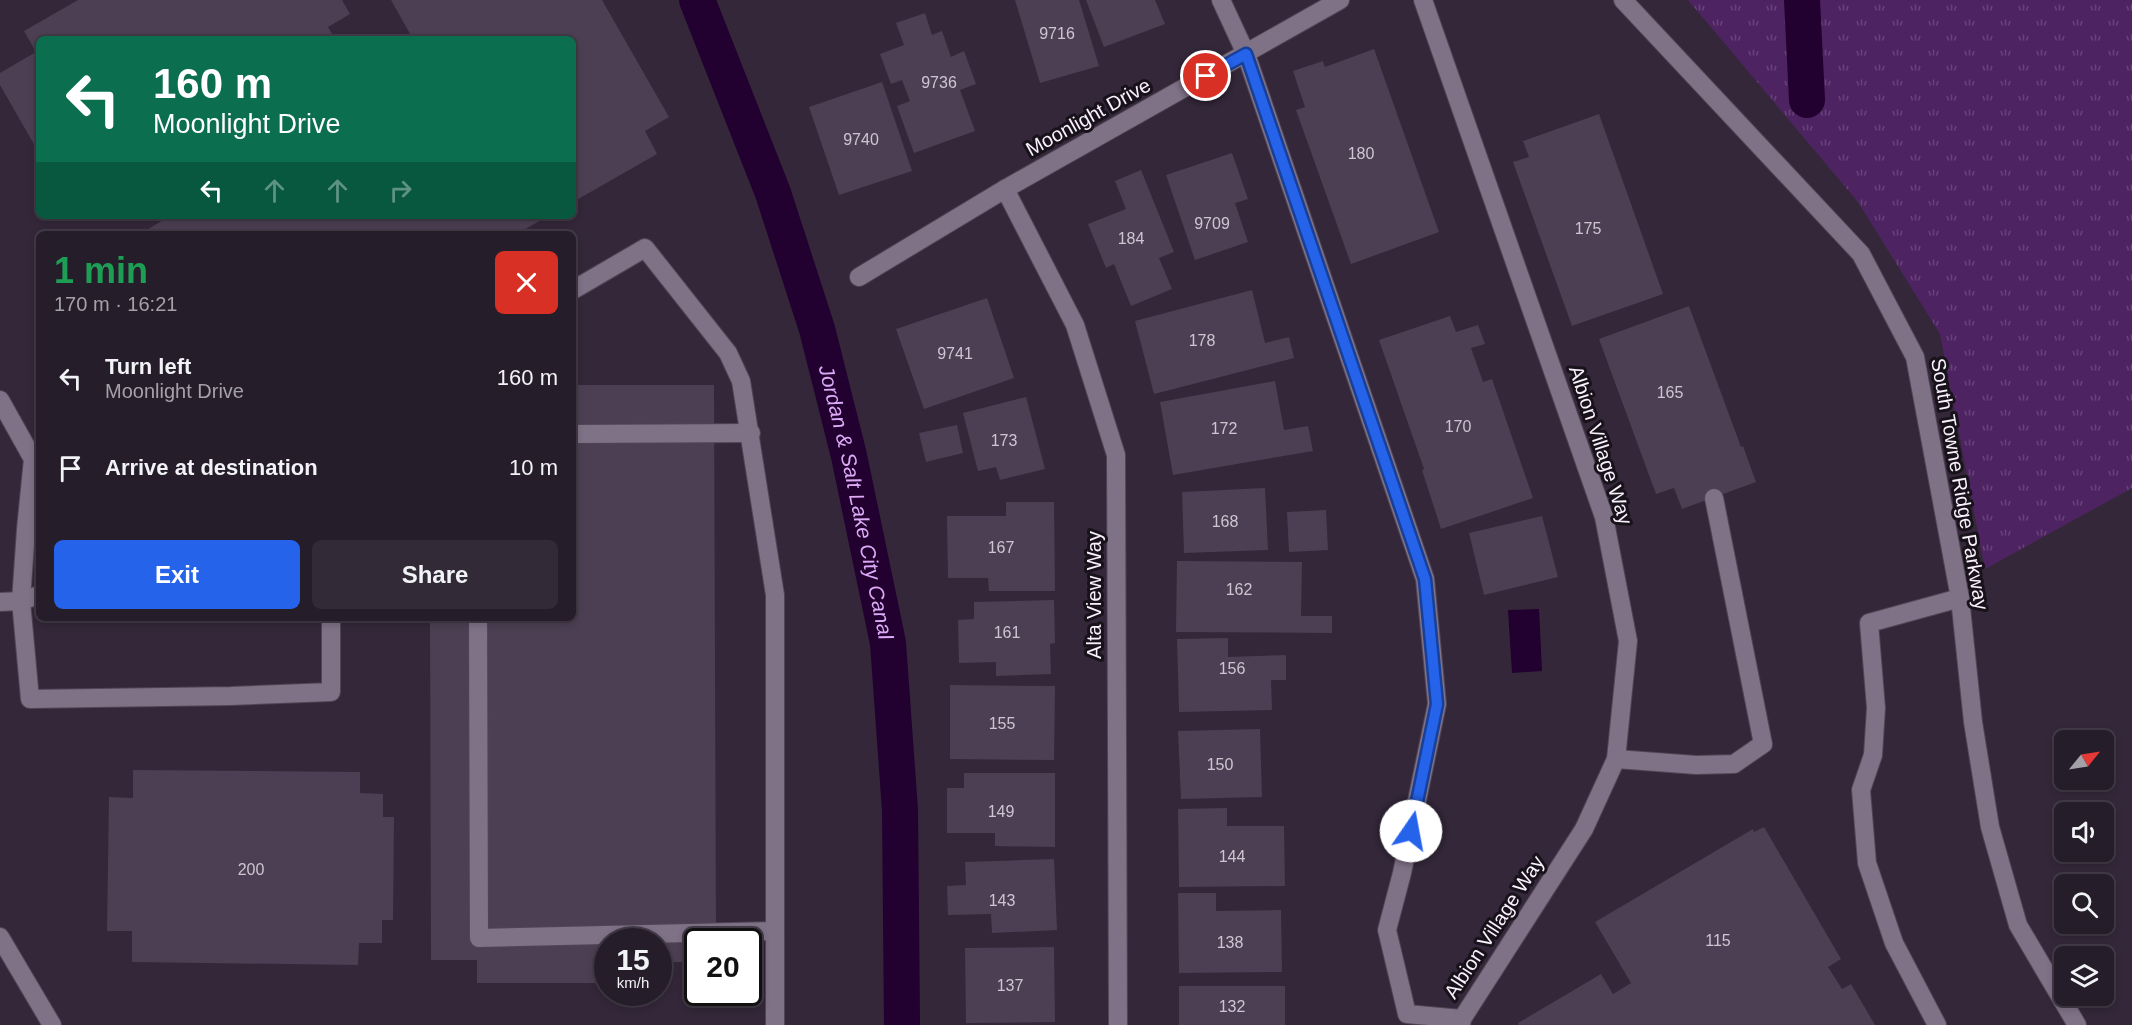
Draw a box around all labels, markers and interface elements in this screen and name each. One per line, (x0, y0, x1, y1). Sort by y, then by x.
house number: 9716 (1039, 25, 1075, 42)
pin (1180, 50, 1231, 101)
icon: arrive (1189, 59, 1222, 92)
icon: left (54, 60, 132, 138)
text: 160 m (153, 60, 272, 107)
house number: 9736 (921, 74, 957, 91)
street label: Moonlight Drive (1022, 74, 1154, 160)
text: Moonlight Drive (153, 109, 341, 139)
house number: 9740 (843, 131, 879, 148)
house number: 180 (1348, 145, 1374, 162)
icon: left (195, 174, 228, 207)
icon: ahead (258, 174, 291, 207)
icon: ahead (321, 174, 354, 207)
icon: right (384, 174, 417, 207)
house number: 9709 (1194, 215, 1230, 232)
house number: 175 (1575, 220, 1601, 237)
house number: 184 (1118, 230, 1144, 247)
text: 1 min (54, 250, 148, 291)
button: close (495, 251, 558, 314)
text: 170 m · 16:21 (54, 293, 177, 315)
house number: 178 (1189, 332, 1215, 349)
house number: 9741 (937, 345, 973, 362)
text: Turn left (105, 354, 191, 379)
street label: South Towne Ridge Parkway (1927, 356, 1993, 612)
icon: left (54, 362, 87, 395)
water label: Jordan & Salt Lake City Canal (815, 362, 899, 643)
street label: Albion Village Way (1565, 363, 1637, 527)
text: 160 m (497, 365, 558, 390)
text: Moonlight Drive (105, 380, 244, 402)
house number: 165 (1657, 384, 1683, 401)
house number: 170 (1445, 418, 1471, 435)
house number: 172 (1211, 420, 1237, 437)
house number: 173 (991, 432, 1017, 449)
icon: arrive (54, 452, 87, 485)
text: Arrive at destination (105, 455, 318, 480)
text: 10 m (509, 455, 558, 480)
house number: 168 (1212, 513, 1238, 530)
street label: Alta View Way (1083, 531, 1105, 659)
house number: 167 (988, 539, 1014, 556)
button: Exit (54, 540, 300, 609)
button: Share (312, 540, 558, 609)
house number: 162 (1226, 581, 1252, 598)
house number: 161 (994, 624, 1020, 641)
house number: 156 (1219, 660, 1245, 677)
house number: 155 (989, 715, 1015, 732)
north arrow (2054, 730, 2114, 790)
map controls (2054, 730, 2114, 1006)
house number: 150 (1207, 756, 1233, 773)
position arrow (1379, 799, 1443, 863)
button: sound (2054, 802, 2114, 862)
house number: 149 (988, 803, 1014, 820)
house number: 144 (1219, 848, 1245, 865)
street label: Albion Village Way (1440, 852, 1548, 1002)
house number: 200 (238, 861, 264, 878)
button: search (2054, 874, 2114, 934)
house number: 143 (989, 892, 1015, 909)
speed limit sign: 20 (684, 928, 762, 1006)
house number: 115 (1705, 932, 1731, 949)
house number: 138 (1217, 934, 1243, 951)
text: 15 (616, 943, 650, 976)
button: layers (2054, 946, 2114, 1006)
text: km/h (617, 974, 649, 991)
house number: 137 (997, 977, 1023, 994)
house number: 132 (1219, 998, 1245, 1015)

